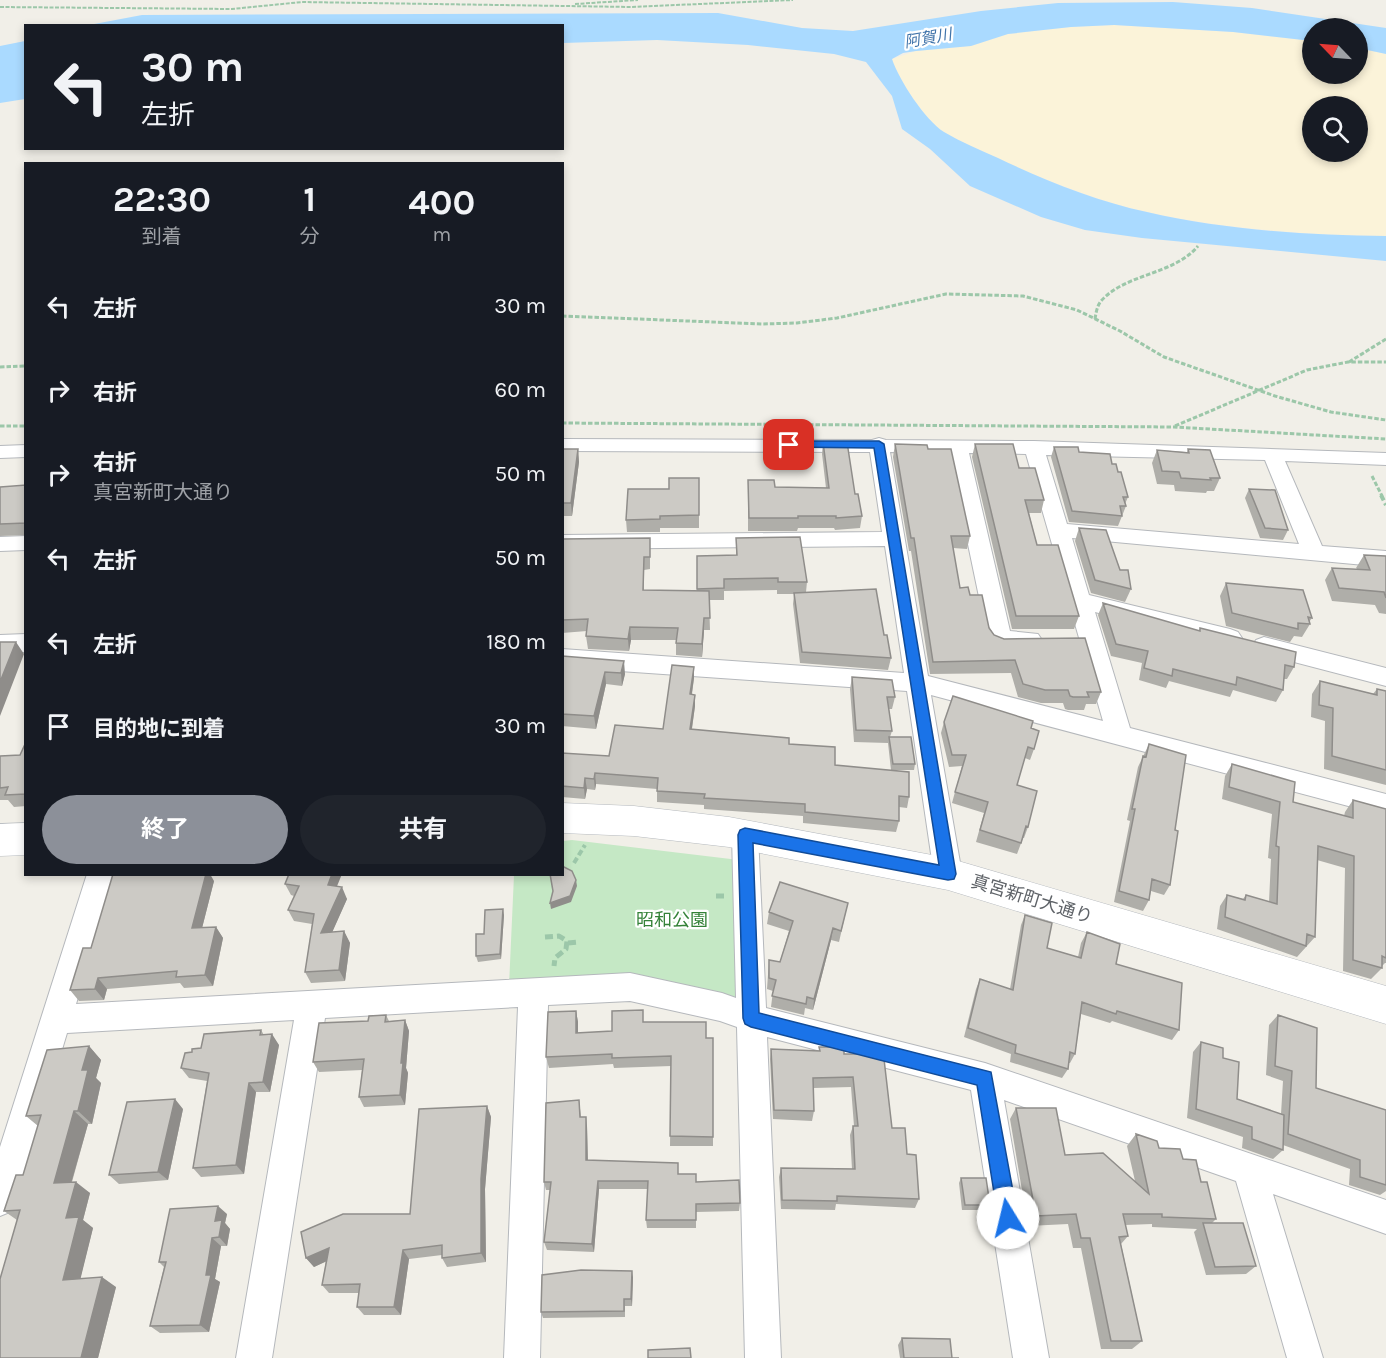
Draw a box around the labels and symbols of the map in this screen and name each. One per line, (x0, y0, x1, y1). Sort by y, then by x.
north arrow (1302, 18, 1368, 84)
water label: 阿賀川 (903, 24, 955, 52)
pin (763, 419, 814, 470)
street label: 真宮新町大通り (969, 870, 1095, 928)
park label: 昭和公園 (636, 909, 708, 931)
position arrow (976, 1186, 1040, 1250)

